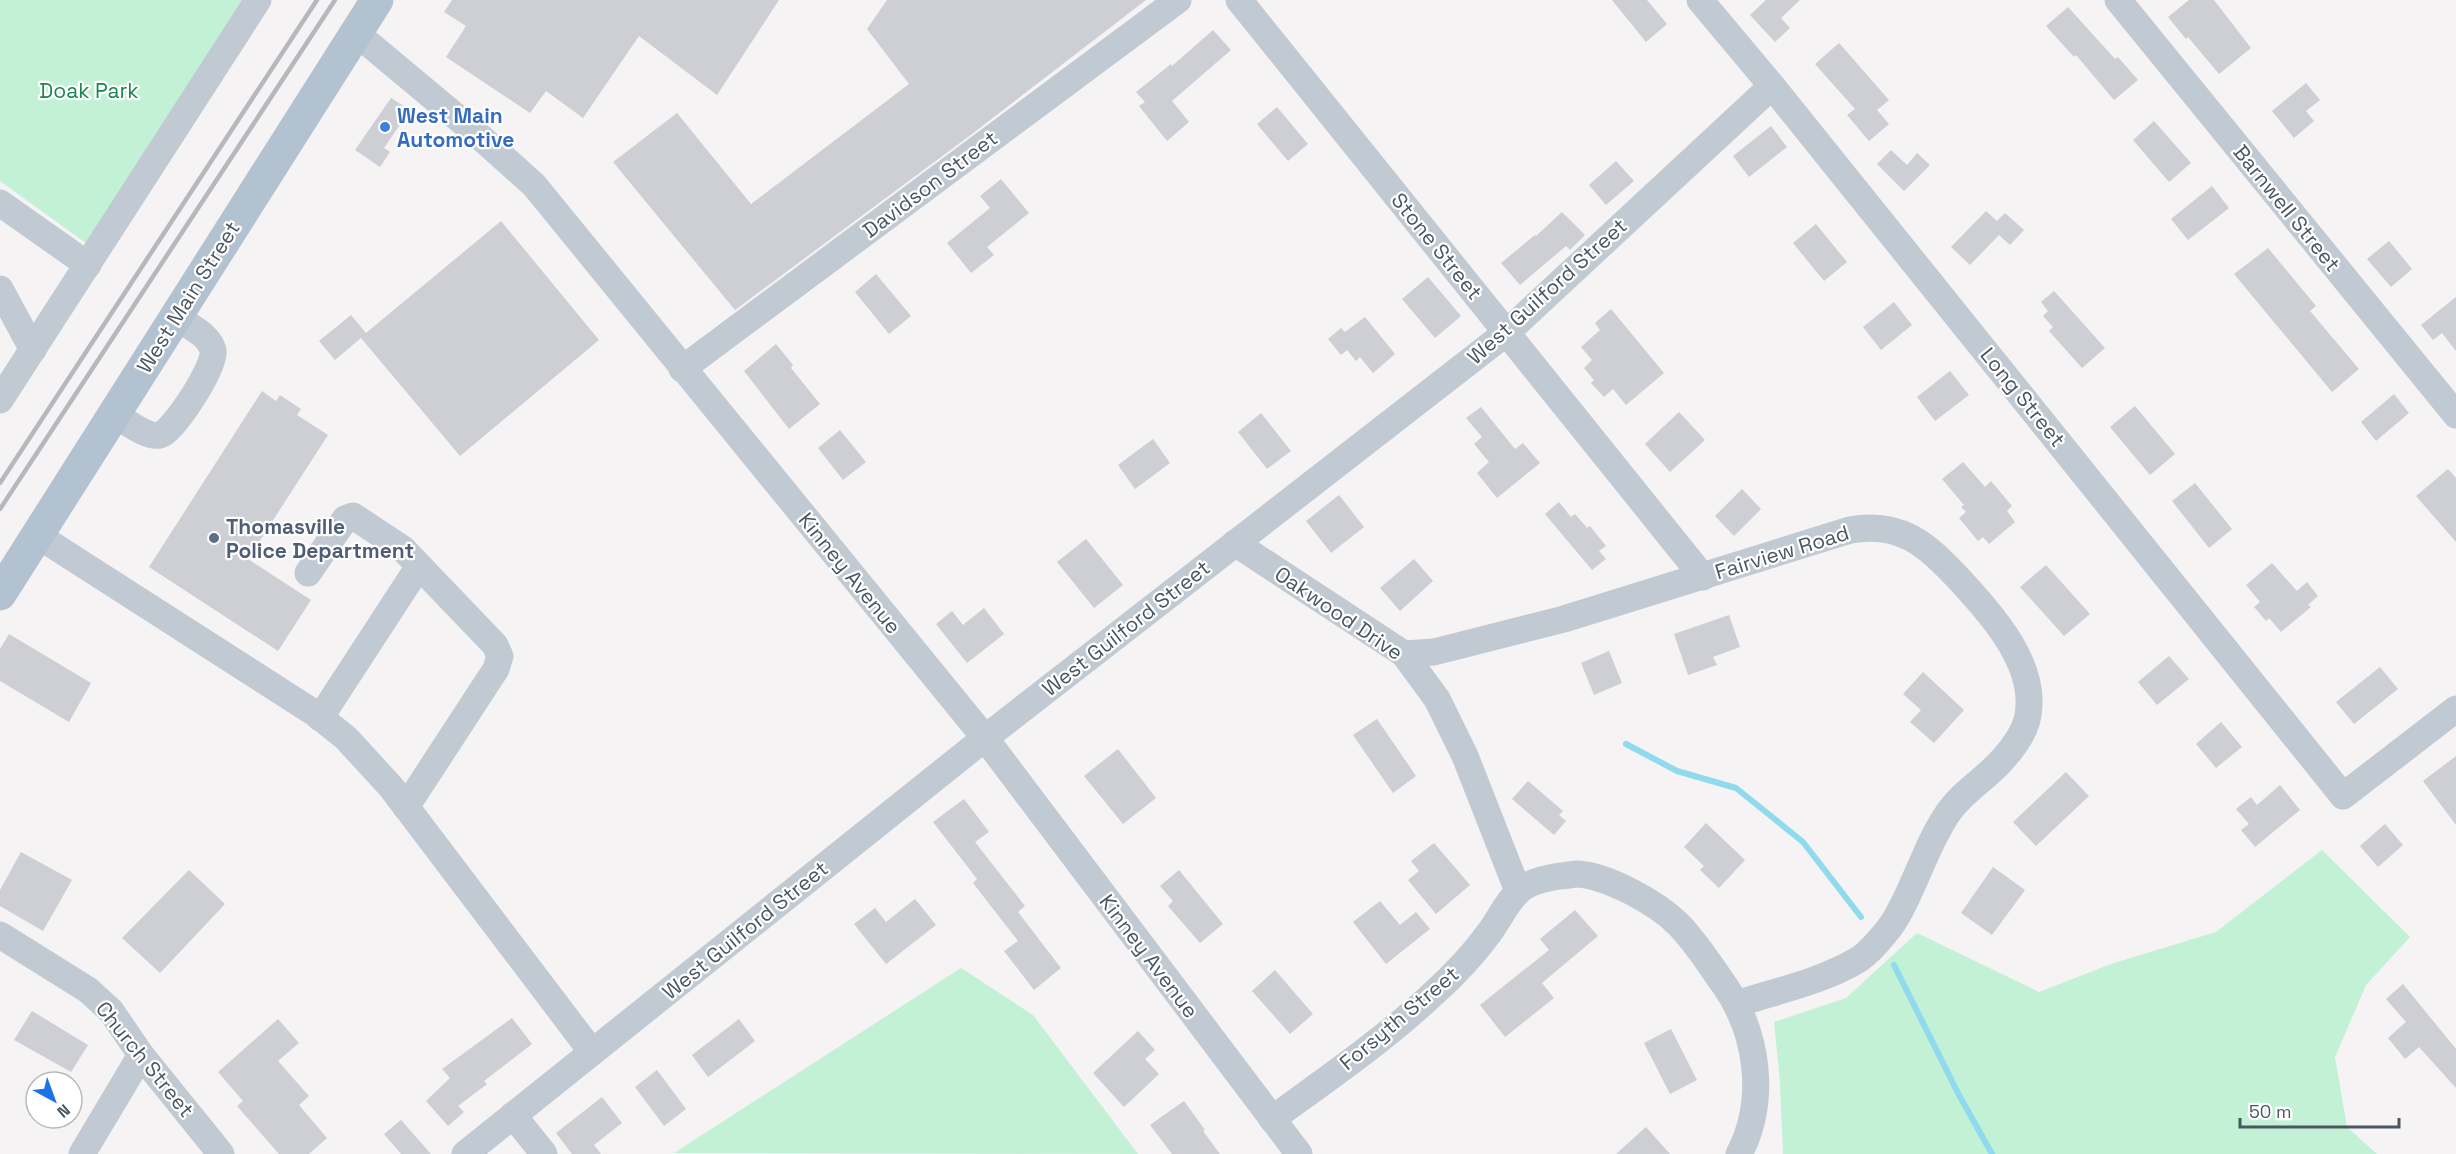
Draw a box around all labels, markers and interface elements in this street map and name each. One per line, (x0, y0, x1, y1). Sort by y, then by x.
park label: Doak Park (39, 77, 139, 104)
place label: West Main Automotive (397, 102, 514, 153)
marker: West Main Automotive (378, 120, 392, 134)
street label: Davidson Street (857, 124, 1003, 244)
street label: Barnwell Street (2228, 139, 2346, 277)
street label: Stone Street (1386, 187, 1488, 305)
street label: West Guilford Street (1461, 212, 1633, 370)
street label: West Main Street (130, 216, 246, 378)
street label: Long Street (1975, 342, 2071, 452)
street label: Kinney Avenue (793, 507, 907, 639)
place label: Thomasville Police Department (226, 513, 414, 564)
street label: Fairview Road (1712, 519, 1852, 585)
marker: Thomasville Police Department (207, 531, 221, 545)
street label: West Guilford Street (1037, 554, 1215, 702)
street label: Oakwood Drive (1270, 560, 1408, 666)
street label: West Guilford Street (657, 855, 833, 1005)
street label: Kinney Avenue (1094, 889, 1204, 1023)
street label: Forsyth Street (1334, 960, 1464, 1076)
street label: Church Street (90, 995, 200, 1123)
north arrow (24, 1070, 84, 1130)
scale bar (2240, 1091, 2399, 1129)
text: N (53, 1099, 74, 1122)
text: 50 m (2249, 1100, 2291, 1123)

